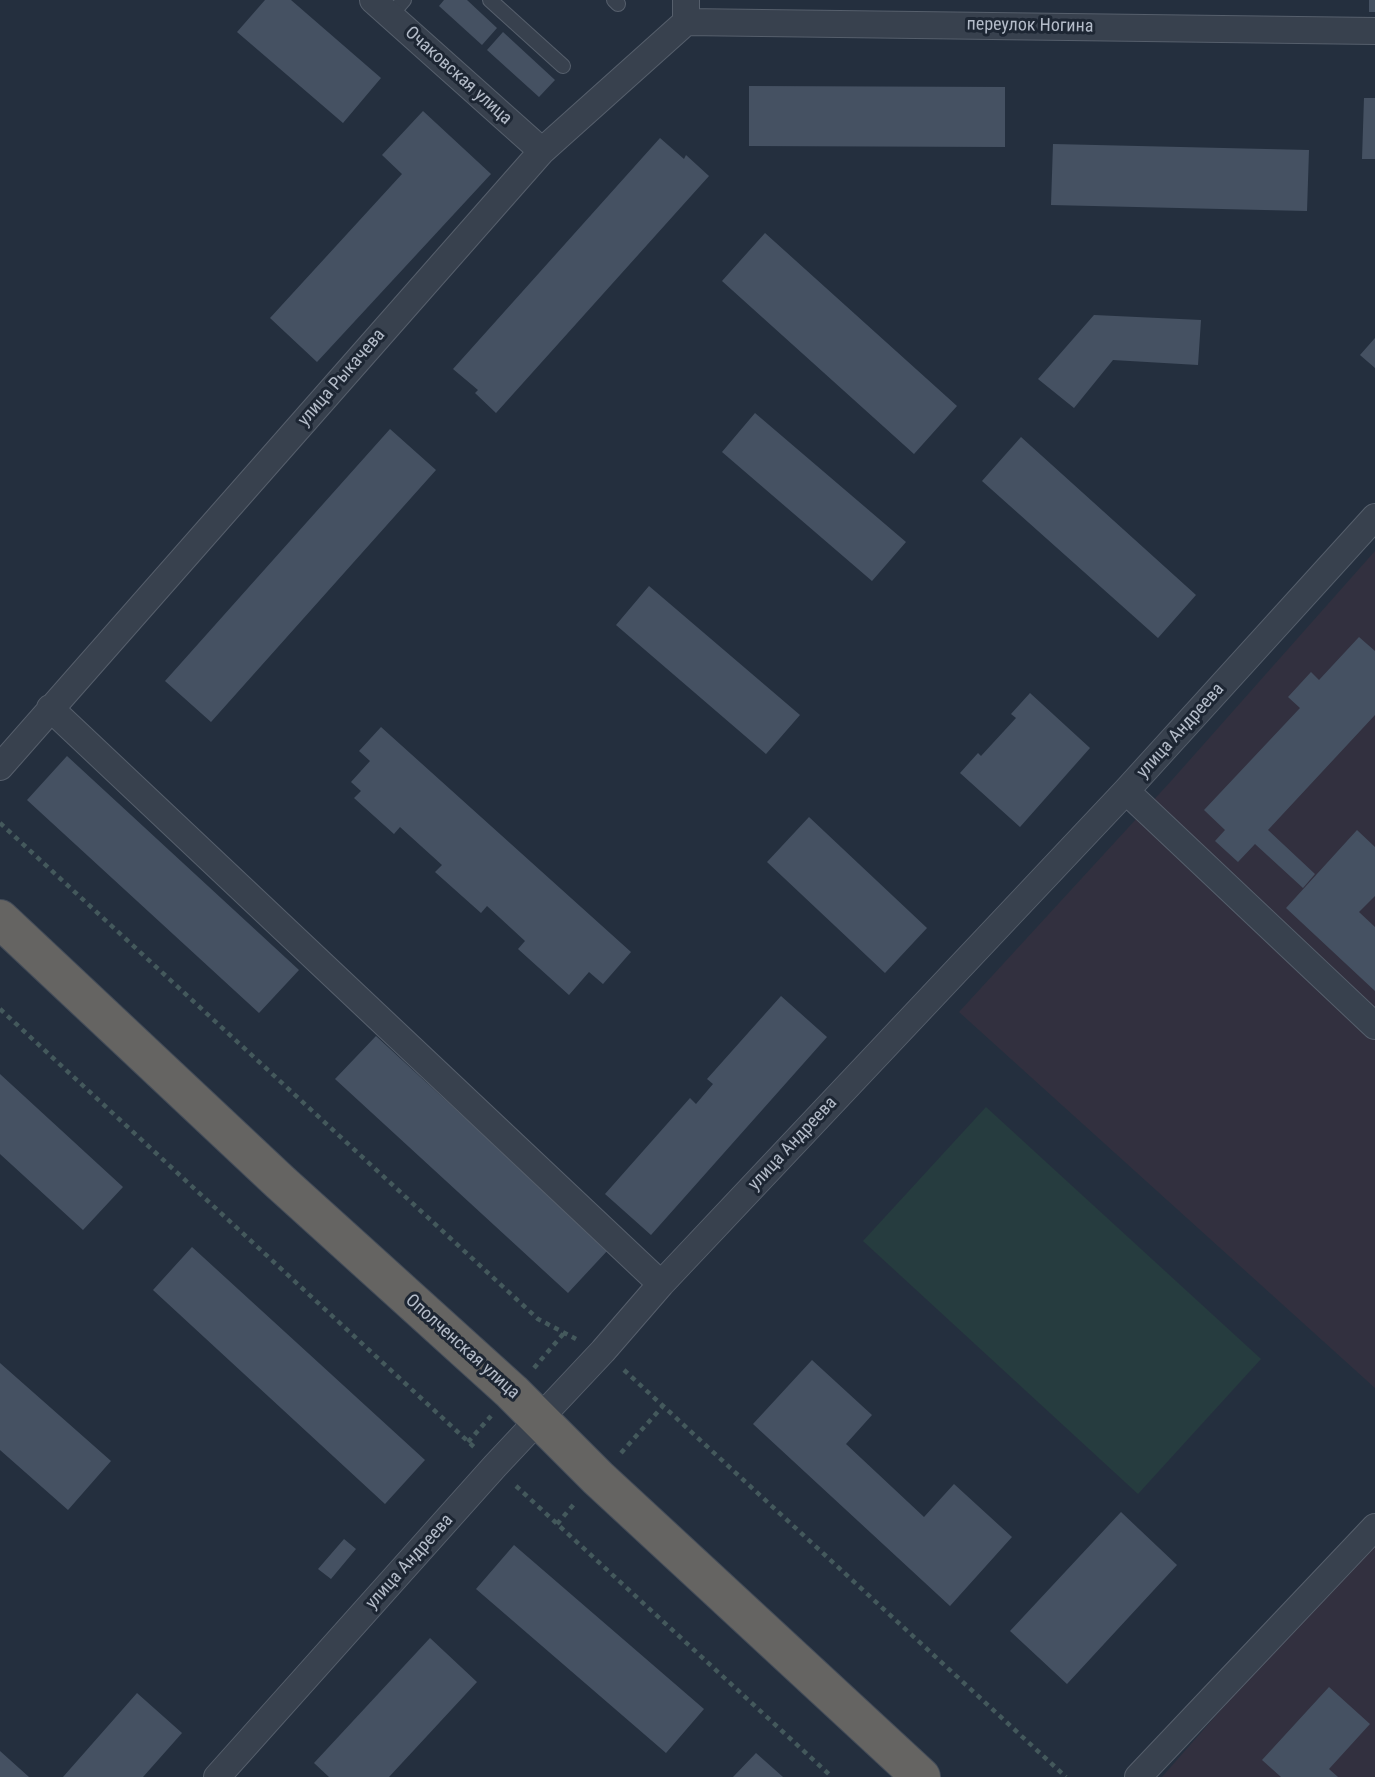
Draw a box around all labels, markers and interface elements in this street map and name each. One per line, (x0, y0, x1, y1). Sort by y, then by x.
street label: переулок Ногина (966, 14, 1094, 38)
street label: Очаковская улица (400, 22, 516, 130)
street label: улица Рыкачева (294, 325, 390, 431)
street label: улица Андреева (1133, 679, 1229, 783)
street label: улица Андреева (744, 1093, 842, 1195)
street label: Ополченская улица (400, 1290, 524, 1404)
street label: улица Андреева (362, 1510, 458, 1614)

